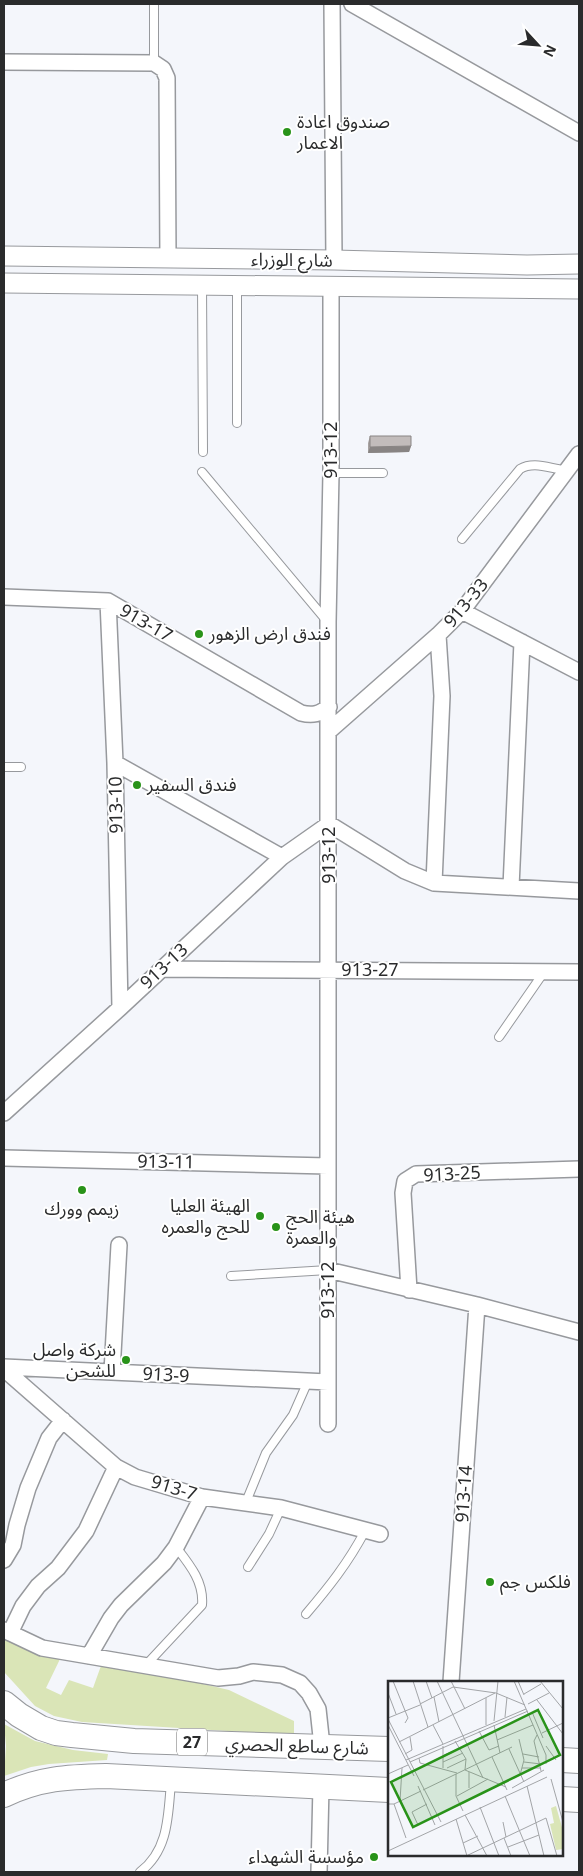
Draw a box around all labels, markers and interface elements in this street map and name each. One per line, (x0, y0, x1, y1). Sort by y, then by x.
north arrow (513, 20, 563, 70)
text: N (534, 39, 565, 62)
place label: صندوق اعادة الاعمار (296, 103, 390, 162)
marker: صندوق اعادة الاعمار (281, 126, 293, 138)
street label: شارع الوزراء (251, 240, 333, 280)
street label: 913-12 (312, 421, 350, 479)
street label: 913-33 (433, 569, 499, 637)
street label: 913-17 (112, 592, 180, 654)
place label: فندق ارض الزهور (208, 615, 331, 653)
marker: فندق ارض الزهور (193, 628, 205, 640)
place label: فندق السفير (146, 766, 236, 804)
street label: 913-10 (97, 776, 135, 834)
marker: فندق السفير (131, 779, 143, 791)
street label: 913-12 (310, 826, 348, 884)
street label: 913-13 (130, 933, 198, 999)
street label: 913-27 (341, 951, 399, 989)
street label: 913-11 (137, 1143, 195, 1181)
street label: 913-25 (422, 1154, 482, 1194)
marker: زيمم وورك (76, 1184, 88, 1196)
place label: الهيئة العليا للحج والعمره (162, 1187, 250, 1246)
place label: زيمم وورك (45, 1190, 119, 1228)
place label: هيئة الحج والعمرة (286, 1198, 355, 1257)
marker: الهيئة العليا للحج والعمره (254, 1210, 266, 1222)
marker: هيئة الحج والعمرة (270, 1221, 282, 1233)
street label: 913-12 (309, 1261, 347, 1319)
place label: شركة واصل للشحن (33, 1331, 116, 1390)
marker: شركة واصل للشحن (120, 1354, 132, 1366)
street label: 913-9 (142, 1355, 190, 1395)
street label: 913-7 (146, 1463, 202, 1513)
street label: 913-14 (443, 1464, 485, 1524)
place label: فلكس جم (500, 1563, 571, 1601)
marker: فلكس جم (484, 1576, 496, 1588)
inset map (388, 1681, 563, 1856)
street label: شارع ساطع الحصري (224, 1725, 370, 1767)
road number: 27 (177, 1728, 207, 1755)
place label: مؤسسة الشهداء (249, 1838, 364, 1876)
marker: مؤسسة الشهداء (368, 1851, 380, 1863)

